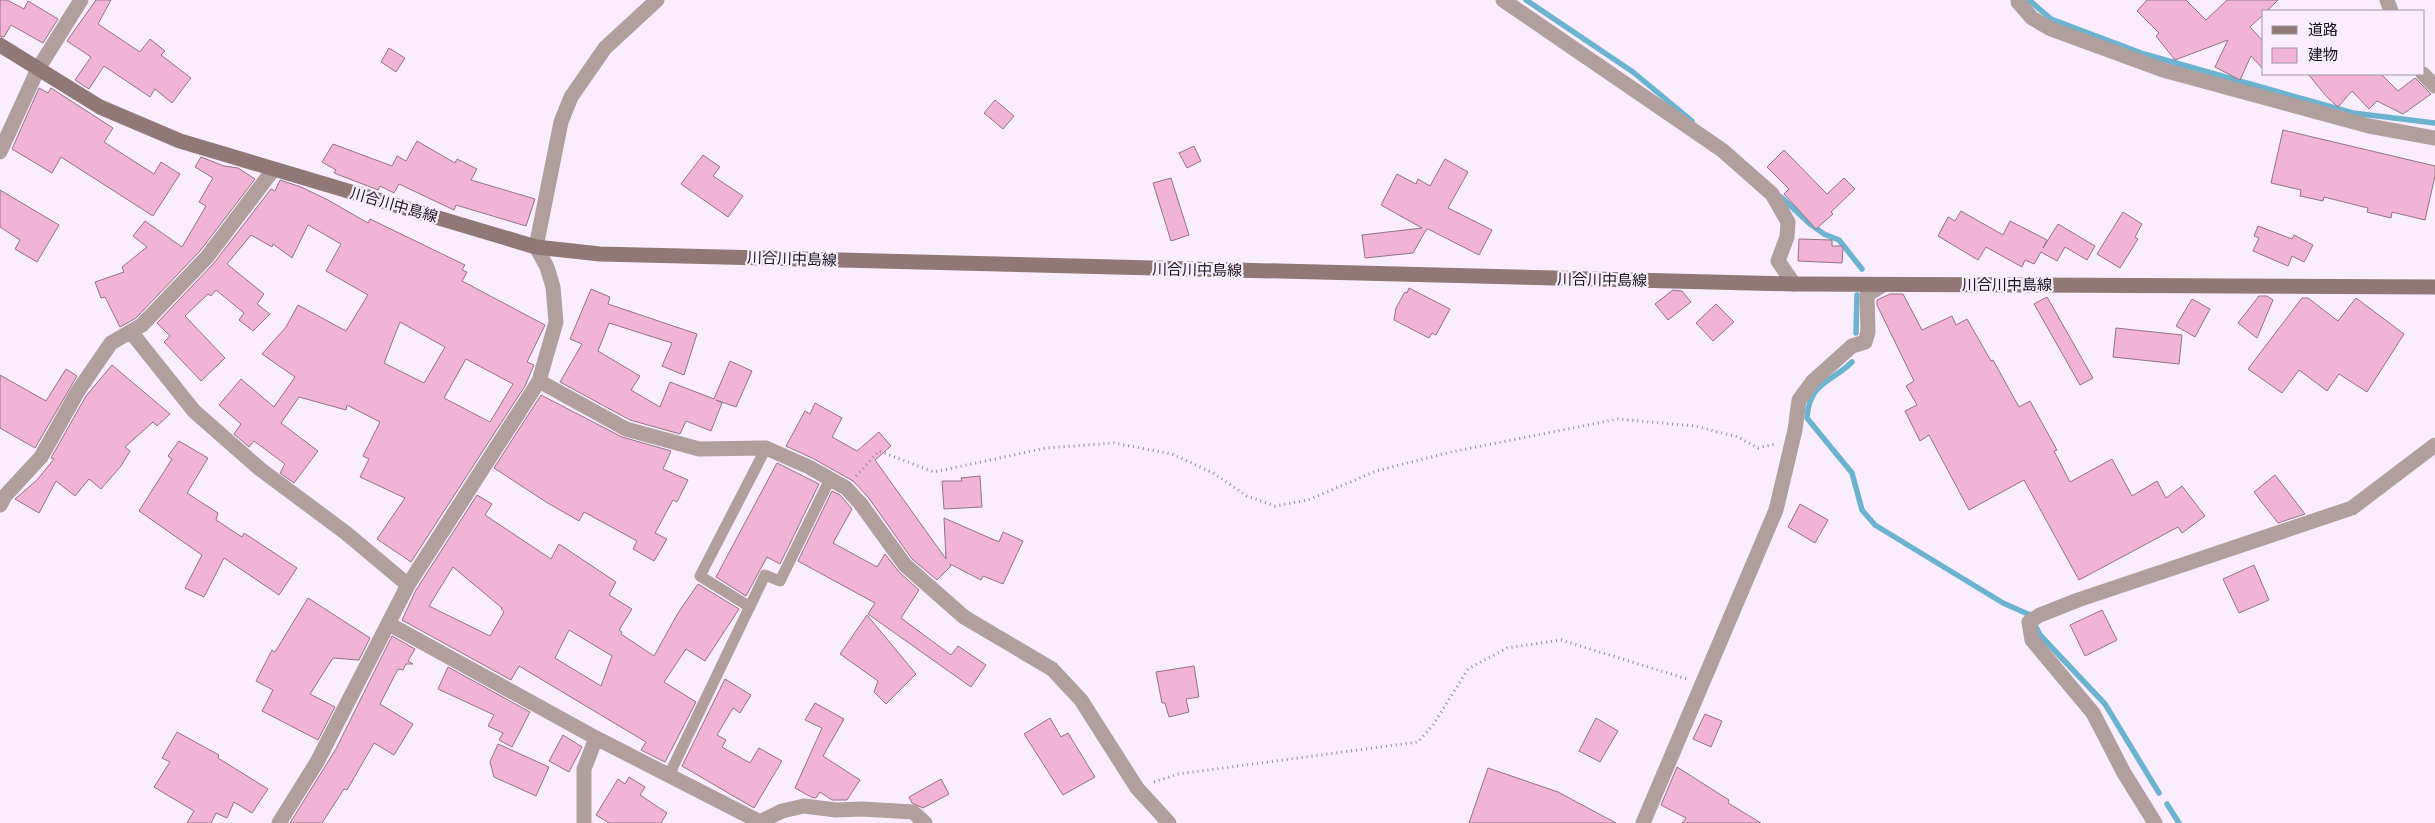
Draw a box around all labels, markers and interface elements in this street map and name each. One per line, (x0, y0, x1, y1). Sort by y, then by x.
legend (2262, 10, 2425, 75)
text: 道路 (2308, 21, 2338, 39)
text: 建物 (2308, 46, 2338, 64)
street label: 川合川中島線 (348, 184, 440, 226)
street label: 川合川中島線 (747, 248, 837, 270)
street label: 川合川中島線 (1152, 260, 1242, 280)
street label: 川合川中島線 (1557, 270, 1647, 290)
street label: 川合川中島線 (1962, 276, 2052, 294)

